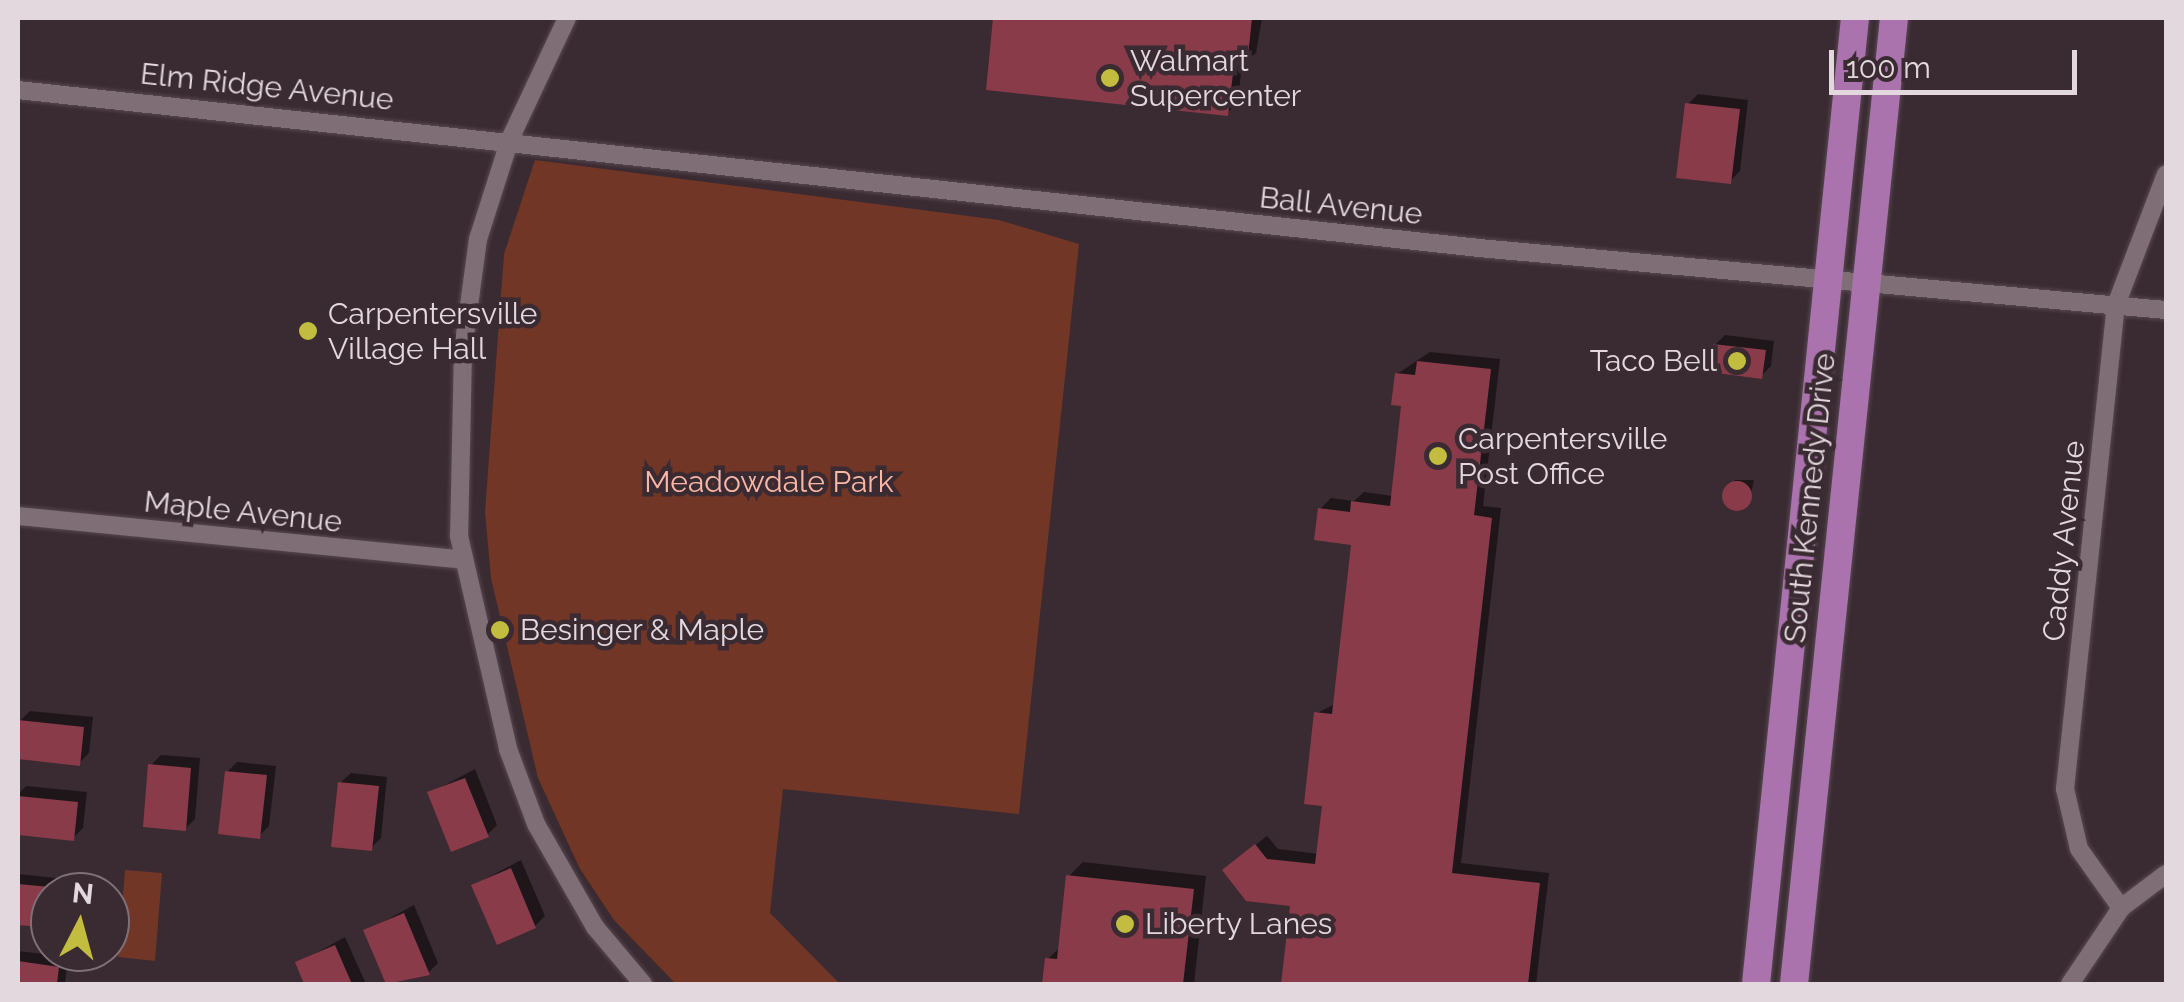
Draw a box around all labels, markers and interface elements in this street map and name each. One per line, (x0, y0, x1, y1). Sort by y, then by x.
scale bar (1834, 30, 2082, 92)
place label: Walmart Supercenter (1130, 43, 1301, 114)
text: 100 m (1846, 50, 1931, 85)
street label: Elm Ridge Avenue (138, 56, 396, 118)
marker: Walmart Supercenter (1099, 67, 1121, 89)
street label: Ball Avenue (1257, 179, 1425, 233)
place label: Carpentersville Village Hall (328, 296, 537, 366)
marker: Carpentersville Village Hall (297, 320, 319, 342)
place label: Taco Bell (1590, 343, 1717, 379)
marker: Taco Bell (1726, 350, 1748, 372)
street label: South Kennedy Drive (1777, 351, 1843, 645)
place label: Carpentersville Post Office (1458, 421, 1667, 492)
street label: Caddy Avenue (2035, 438, 2093, 644)
marker: Carpentersville Post Office (1427, 445, 1449, 467)
park label: Meadowdale Park (644, 464, 894, 500)
street label: Maple Avenue (142, 484, 344, 540)
place label: Besinger & Maple (520, 612, 765, 648)
marker: Besinger & Maple (489, 619, 511, 641)
north arrow (30, 872, 130, 972)
text: N (71, 876, 95, 911)
place label: Liberty Lanes (1145, 906, 1333, 942)
marker: Liberty Lanes (1114, 913, 1136, 935)

